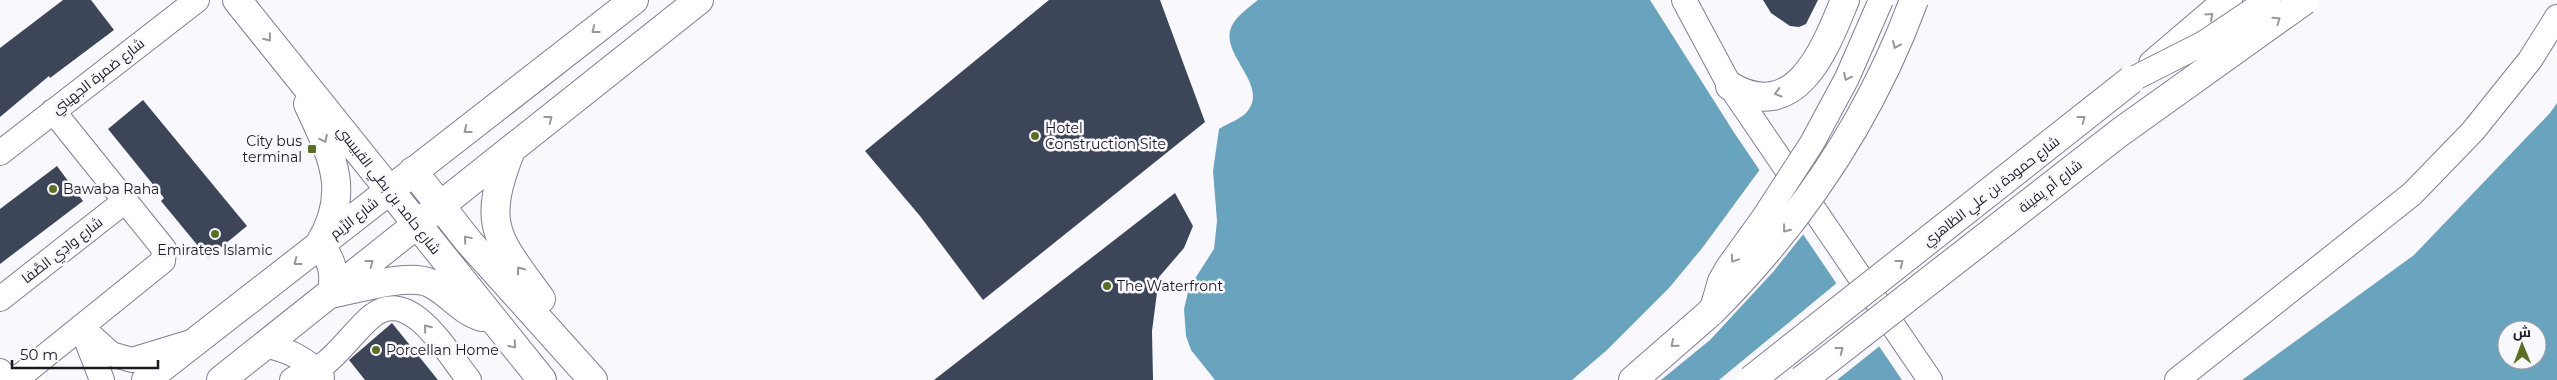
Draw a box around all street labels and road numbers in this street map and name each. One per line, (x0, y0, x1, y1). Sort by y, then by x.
street label: شارع ضمرة الجهيني (48, 34, 150, 120)
street label: شارع حامد بن بطي القبيسي (331, 122, 445, 260)
street label: شارع حمودة بن علي الظاهري (1919, 132, 2065, 252)
street label: شارع أم يِفينة (2015, 156, 2086, 217)
street label: شارع الرِّيم (326, 193, 382, 243)
street label: شارع وادِي الصَّفا (18, 213, 108, 290)

